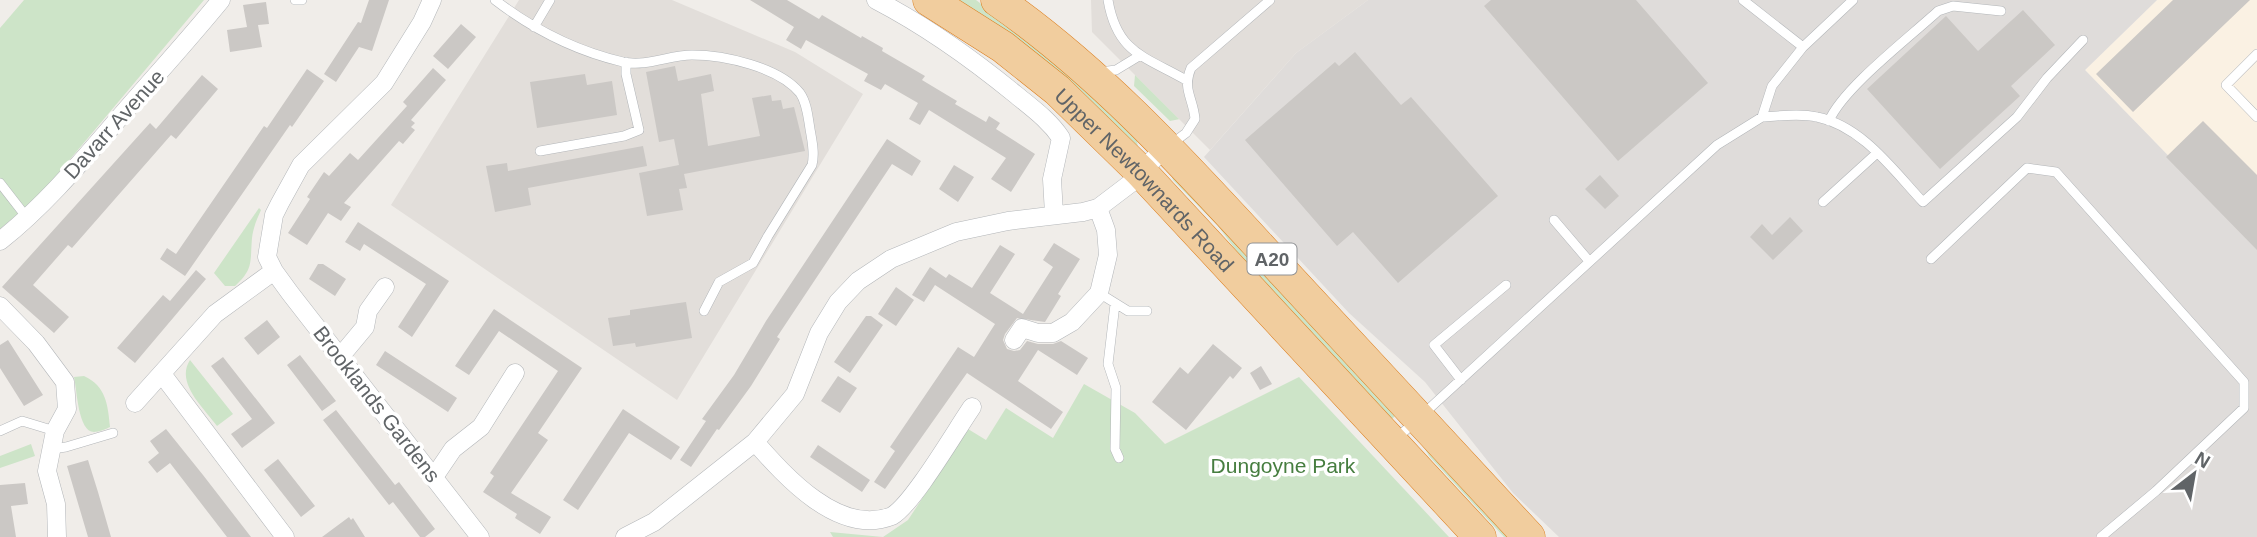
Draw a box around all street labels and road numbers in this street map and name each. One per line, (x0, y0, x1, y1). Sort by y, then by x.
street label: Davarr Avenue (59, 65, 169, 183)
street label: Upper Newtownards Road (1050, 83, 1239, 276)
road number: A20 (1248, 244, 1296, 274)
street label: Brooklands Gardens (309, 321, 445, 487)

